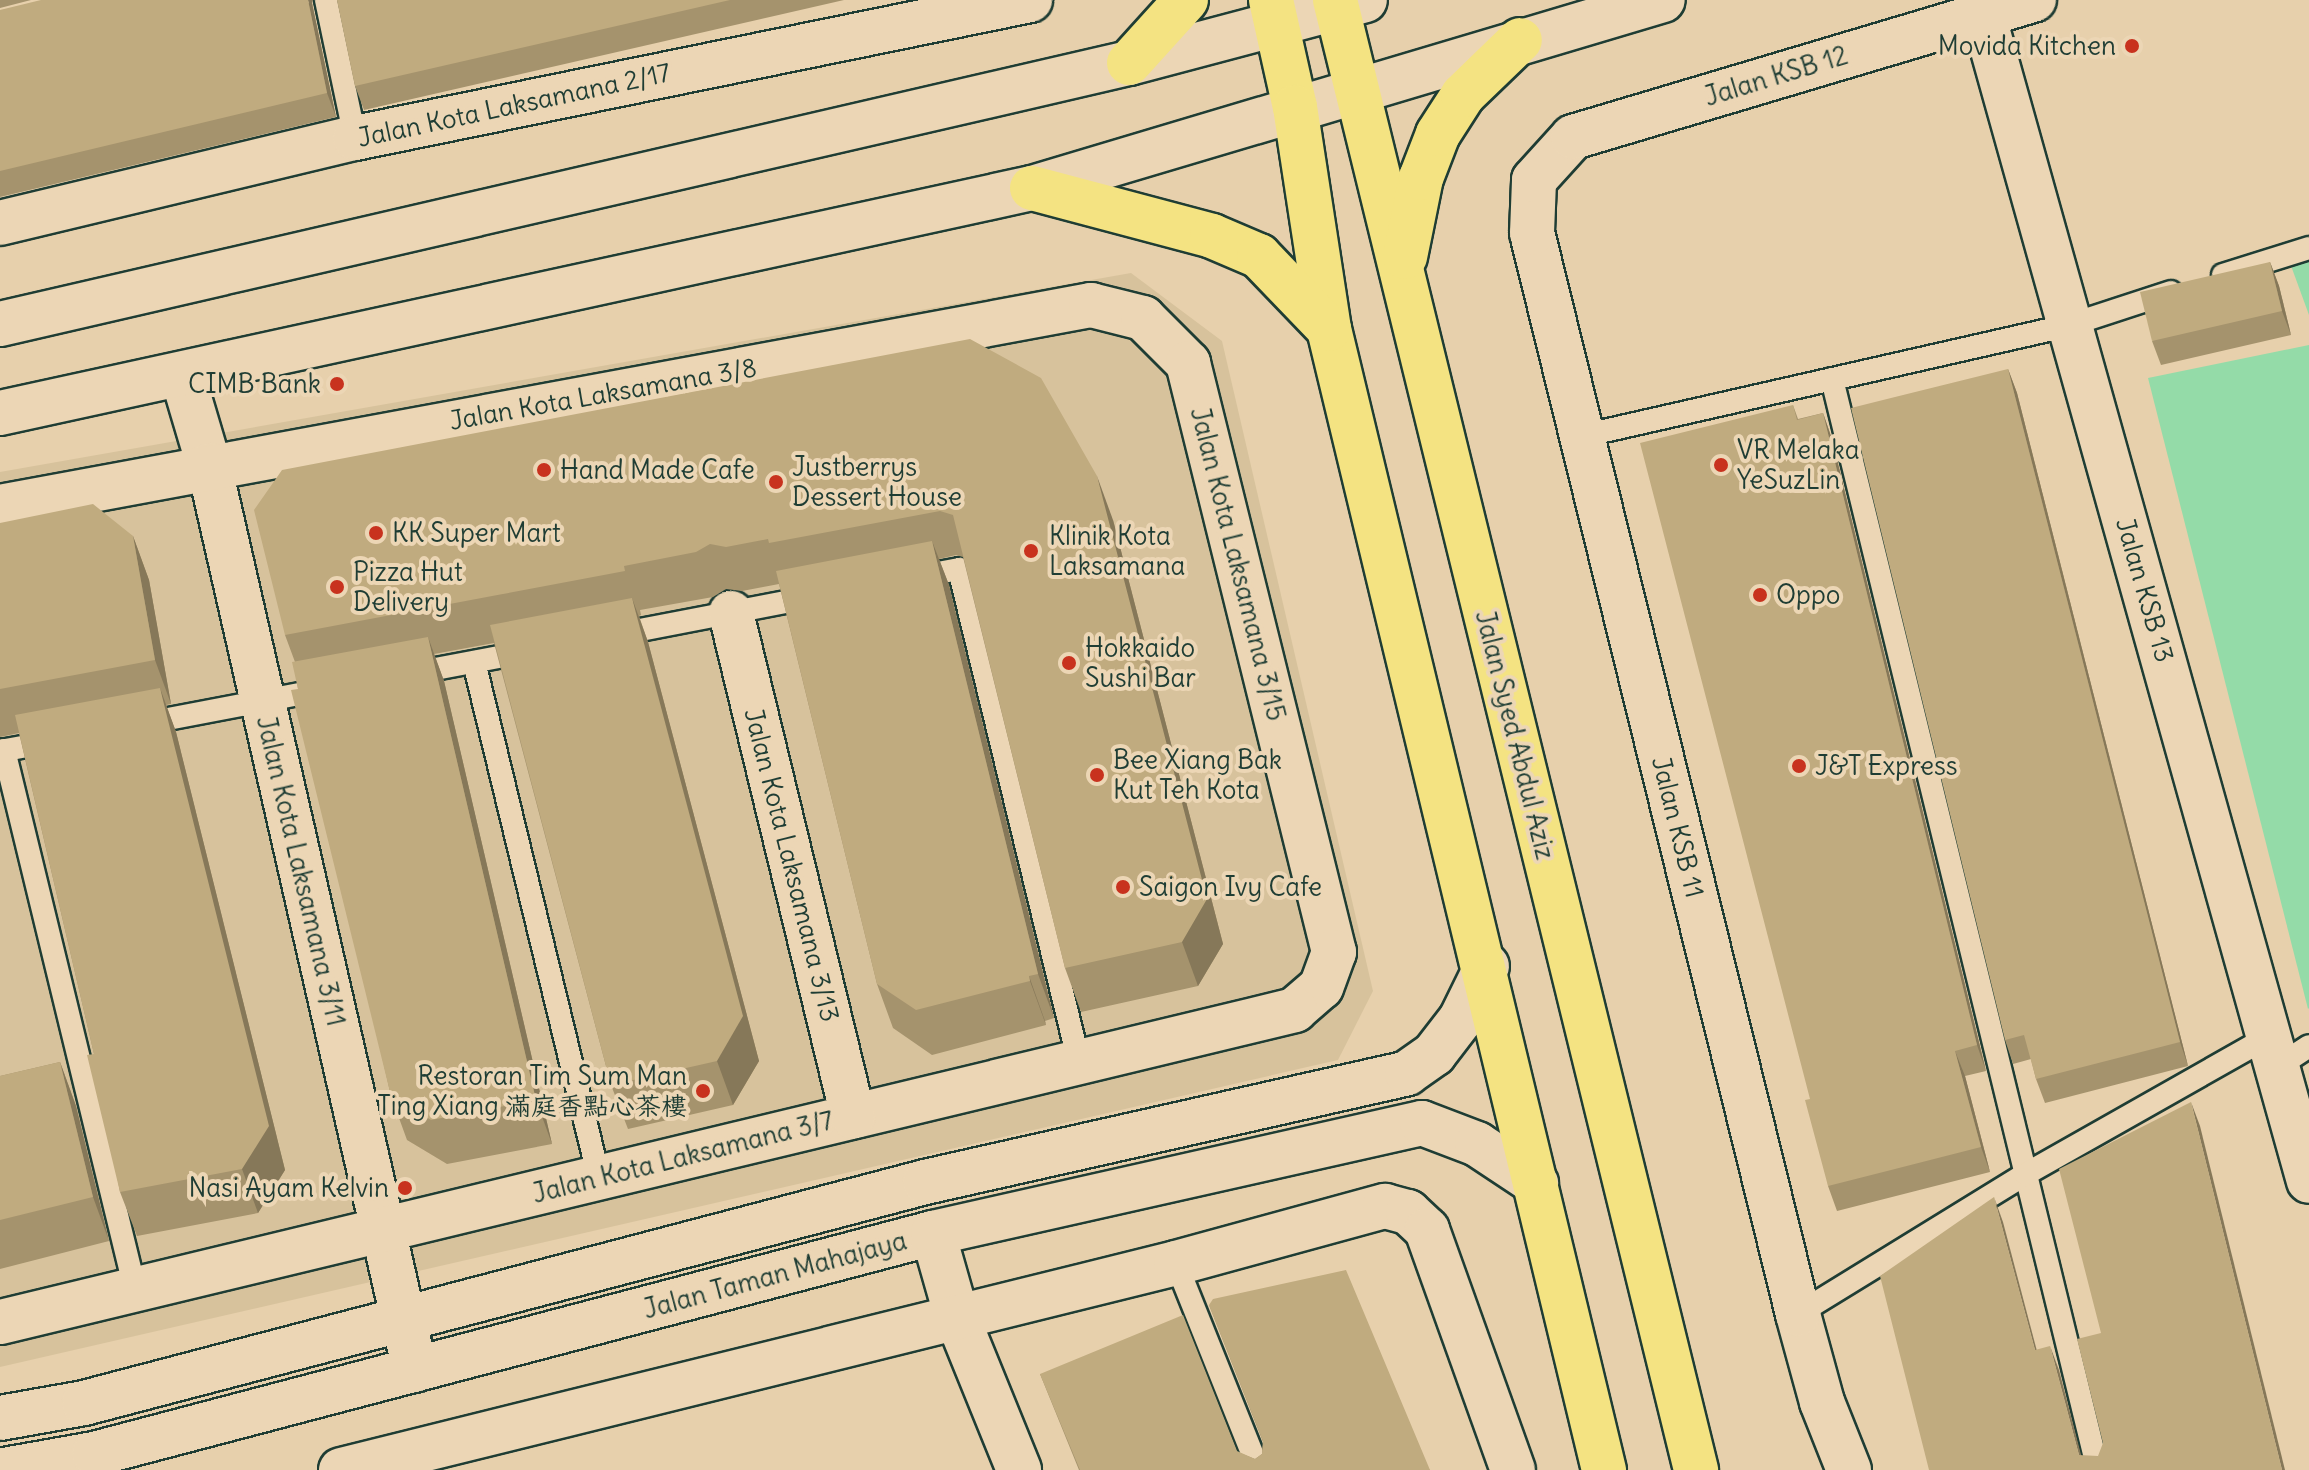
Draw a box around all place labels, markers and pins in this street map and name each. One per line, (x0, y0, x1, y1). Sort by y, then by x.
place label: Movida Kitchen (1938, 30, 2116, 62)
marker: Movida Kitchen (2123, 37, 2141, 55)
place label: CIMB Bank (188, 368, 321, 400)
marker: CIMB Bank (328, 375, 346, 393)
place label: VR Melaka YeSuzLin (1737, 434, 1859, 496)
place label: Justberrys Dessert House (792, 451, 962, 512)
place label: Hand Made Cafe (560, 454, 755, 486)
marker: VR Melaka YeSuzLin (1712, 456, 1730, 474)
marker: Hand Made Cafe (535, 461, 553, 479)
marker: Justberrys Dessert House (767, 473, 785, 491)
place label: KK Super Mart (392, 517, 561, 549)
place label: Klinik Kota Laksamana (1049, 520, 1185, 582)
marker: KK Super Mart (367, 524, 385, 542)
marker: Klinik Kota Laksamana (1020, 540, 1042, 562)
place label: Pizza Hut Delivery (353, 556, 463, 618)
marker: Pizza Hut Delivery (328, 578, 346, 596)
place label: Oppo (1776, 579, 1840, 611)
marker: Oppo (1751, 586, 1769, 604)
place label: Hokkaido Sushi Bar (1085, 632, 1196, 694)
marker: Hokkaido Sushi Bar (1060, 654, 1078, 672)
place label: Bee Xiang Bak Kut Teh Kota (1113, 744, 1282, 806)
place label: J&T Express (1815, 750, 1958, 782)
marker: J&T Express (1790, 757, 1808, 775)
marker: Bee Xiang Bak Kut Teh Kota (1088, 766, 1106, 784)
place label: Saigon Ivy Cafe (1139, 871, 1322, 903)
marker: Saigon Ivy Cafe (1114, 878, 1132, 896)
place label: Restoran Tim Sum Man Ting Xiang 滿庭香點心茶樓 (377, 1060, 687, 1122)
marker: Restoran Tim Sum Man Ting Xiang 滿庭香點心茶樓 (694, 1082, 712, 1100)
place label: Nasi Ayam Kelvin (189, 1172, 389, 1204)
marker: Nasi Ayam Kelvin (396, 1179, 414, 1197)

